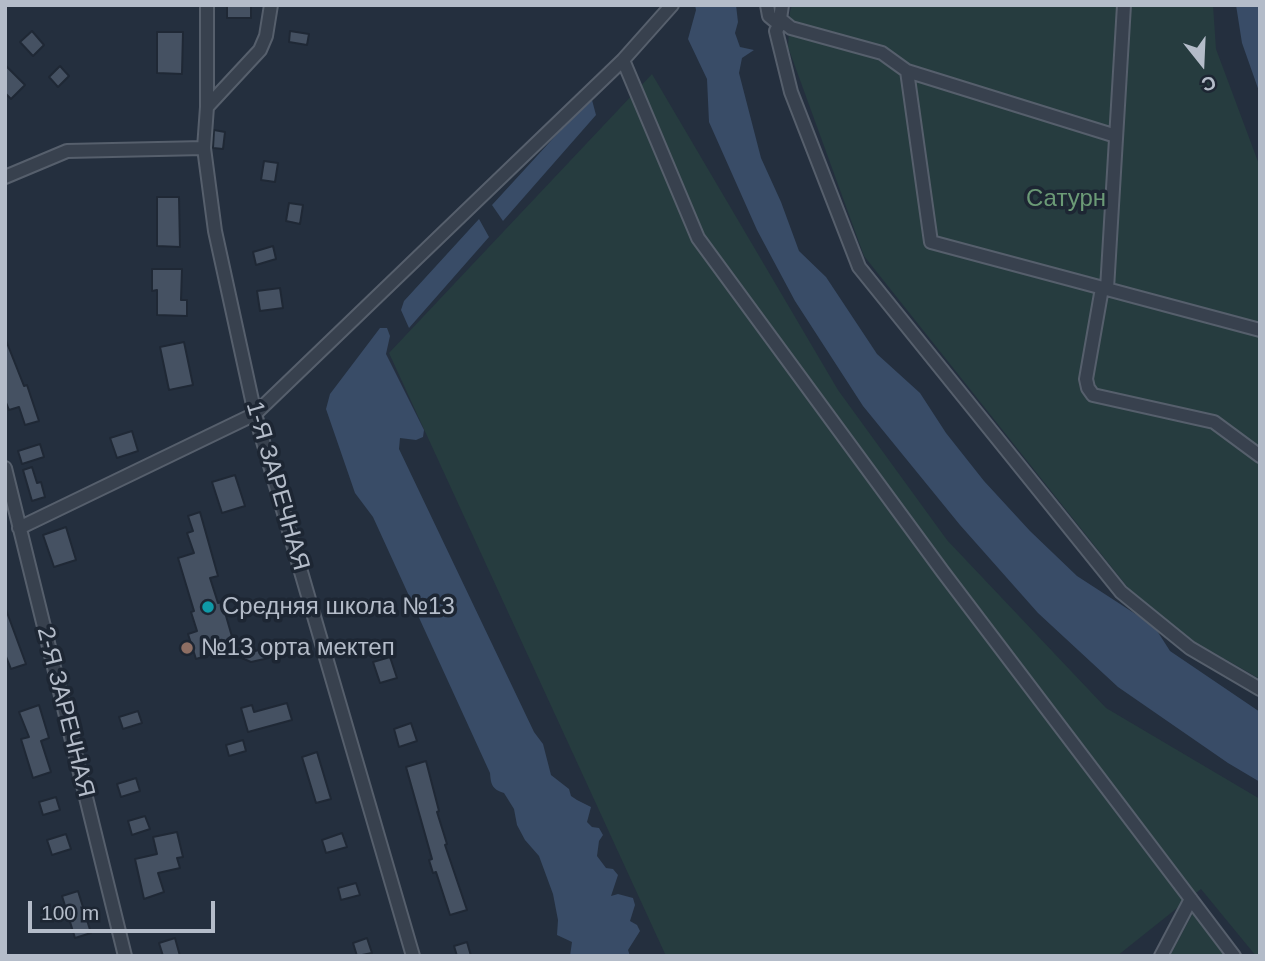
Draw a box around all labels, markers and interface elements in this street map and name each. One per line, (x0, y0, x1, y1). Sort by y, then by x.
north arrow (1167, 28, 1237, 98)
text: С (1199, 71, 1218, 96)
park label: Сатурн (1026, 185, 1106, 213)
street label: 1-Я ЗАРЕЧНАЯ (239, 398, 315, 574)
place label: Средняя школа №13 (222, 593, 455, 621)
marker: Средняя школа №13 (200, 599, 216, 615)
street label: 2-Я ЗАРЕЧНАЯ (30, 624, 100, 800)
place label: №13 орта мектеп (201, 634, 395, 662)
marker: №13 орта мектеп (179, 640, 195, 656)
scale bar (32, 888, 219, 932)
text: 100 m (41, 901, 99, 924)

